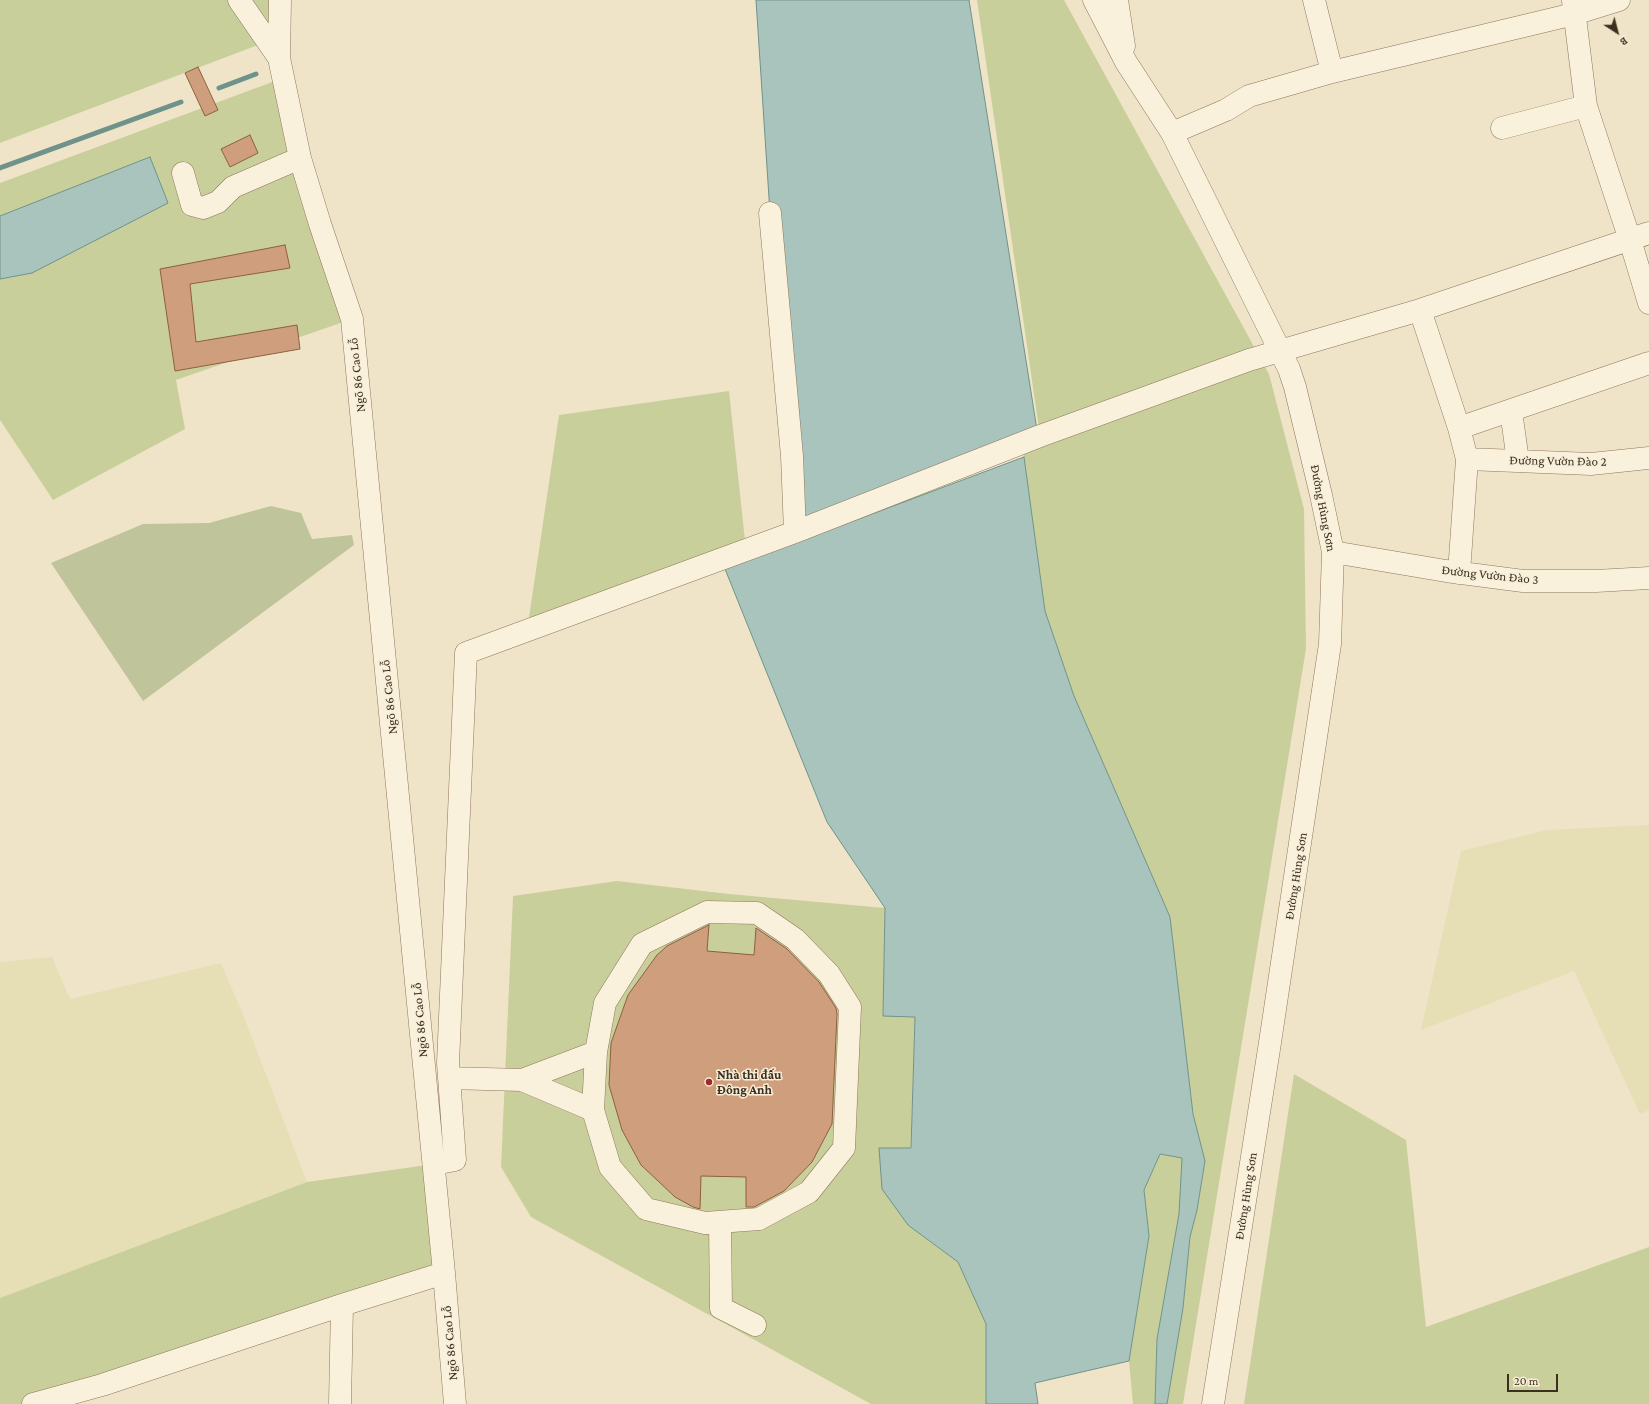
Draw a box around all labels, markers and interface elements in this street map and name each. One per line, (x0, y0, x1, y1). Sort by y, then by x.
north arrow (1597, 12, 1637, 52)
text: B (1618, 35, 1630, 48)
street label: Ngõ 86 Cao Lỗ (345, 337, 369, 413)
street label: Đường Vườn Đào 2 (1509, 452, 1607, 470)
street label: Đường Hùng Sơn (1307, 463, 1339, 553)
street label: Đường Vườn Đào 3 (1441, 562, 1539, 588)
street label: Ngõ 86 Cao Lỗ (377, 659, 401, 735)
street label: Đường Hùng Sơn (1281, 831, 1311, 921)
street label: Ngõ 86 Cao Lỗ (409, 982, 431, 1058)
place label: Nhà thi đấu Đông Anh (717, 1067, 781, 1098)
marker: Nhà thi đấu Đông Anh (704, 1077, 714, 1087)
street label: Đường Hùng Sơn (1231, 1151, 1261, 1241)
street label: Ngõ 86 Cao Lỗ (439, 1305, 461, 1381)
scale bar (1509, 1366, 1560, 1392)
text: 20 m (1514, 1374, 1538, 1388)

